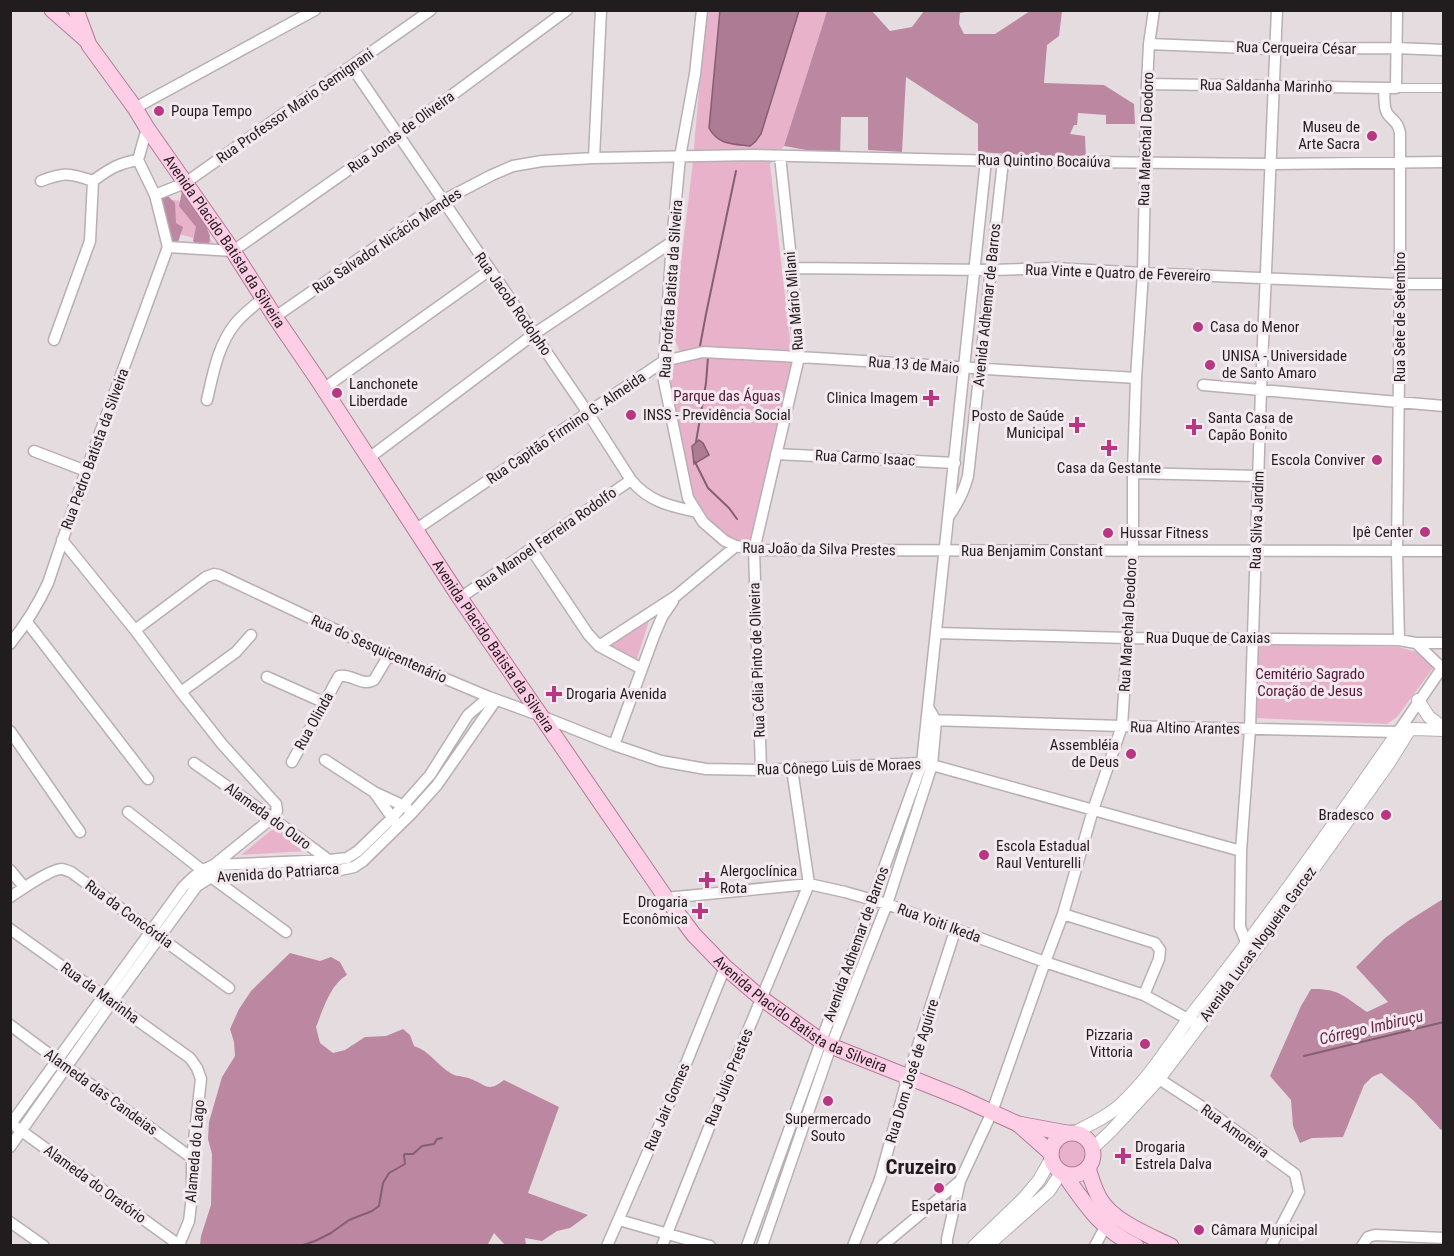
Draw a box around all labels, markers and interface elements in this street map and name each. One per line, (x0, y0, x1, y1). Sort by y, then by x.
street label: Rua Cerqueira César (1236, 38, 1357, 58)
street label: Rua Professor Mario Gemignani (213, 45, 377, 167)
street label: Rua Marechal Deodoro (1135, 72, 1157, 206)
street label: Rua Saldanha Marinho (1200, 76, 1332, 96)
street label: Rua Jonas de Oliveira (344, 87, 458, 177)
place label: Poupa Tempo (171, 102, 252, 120)
marker: Poupa Tempo (152, 104, 166, 118)
place label: Museu de Arte Sacra (1298, 118, 1360, 153)
marker: Museu de Arte Sacra (1365, 129, 1379, 143)
street label: Rua Quintino Bocaiúva (977, 151, 1111, 171)
street label: Avenida Placido Batista da Silveira (160, 152, 289, 331)
street label: Rua Salvador Nicácio Mendes (309, 184, 465, 298)
street label: Rua Profeta Batista da Silveira (656, 199, 686, 379)
street label: Avenida Adhemar de Barros (969, 222, 1005, 387)
street label: Rua Jacob Rodolpho (471, 249, 555, 359)
street label: Rua Mário Milani (781, 251, 807, 351)
street label: Rua Sete de Setembro (1391, 252, 1409, 382)
street label: Rua Vinte e Quatro de Fevereiro (1025, 261, 1211, 285)
place label: Casa do Menor (1210, 318, 1300, 336)
marker: Casa do Menor (1191, 320, 1205, 334)
place label: UNISA - Universidade de Santo Amaro (1222, 347, 1347, 382)
street label: Rua 13 de Maio (868, 353, 960, 377)
marker: UNISA - Universidade de Santo Amaro (1203, 358, 1217, 372)
street label: Rua Pedro Batista da Silveira (57, 366, 133, 532)
street label: Rua Capitão Firmino G. Almeida (483, 368, 649, 488)
place label: Lanchonete Liberdade (349, 375, 418, 410)
marker: Lanchonete Liberdade (330, 386, 344, 400)
park label: Parque das Águas (673, 387, 781, 405)
place label: Clinica Imagem (826, 389, 918, 407)
marker: Clinica Imagem (922, 389, 940, 407)
place label: INSS - Previdência Social (643, 406, 791, 424)
place label: Posto de Saúde Municipal (972, 407, 1064, 442)
marker: INSS - Previdência Social (624, 408, 638, 422)
place label: Santa Casa de Capão Bonito (1208, 409, 1293, 444)
marker: Posto de Saúde Municipal (1068, 416, 1086, 434)
marker: Santa Casa de Capão Bonito (1185, 418, 1203, 436)
marker: Casa da Gestante (1100, 439, 1118, 457)
street label: Rua Carmo Isaac (814, 446, 916, 470)
place label: Escola Conviver (1271, 451, 1365, 469)
marker: Escola Conviver (1370, 453, 1384, 467)
place label: Casa da Gestante (1057, 459, 1161, 477)
street label: Rua Silva Jardim (1246, 470, 1268, 570)
street label: Rua Manoel Ferreira Rodolfo (472, 484, 620, 594)
place label: Ipê Center (1353, 523, 1413, 541)
place label: Hussar Fitness (1120, 524, 1209, 542)
marker: Ipê Center (1418, 525, 1432, 539)
marker: Hussar Fitness (1101, 526, 1115, 540)
street label: Rua João da Silva Prestes (742, 539, 896, 559)
street label: Rua Benjamim Constant (961, 542, 1103, 560)
street label: Avenida Placido Batista da Silveira (429, 556, 558, 736)
street label: Rua Marechal Deodoro (1116, 558, 1140, 692)
street label: Rua Célia Pinto de Oliveira (745, 582, 769, 738)
street label: Rua do Sesquicentenário (308, 611, 450, 687)
street label: Rua Duque de Caxias (1146, 629, 1270, 647)
park label: Cemitério Sagrado Coração de Jesus (1255, 665, 1365, 700)
place label: Drogaria Avenida (566, 685, 667, 703)
marker: Drogaria Avenida (547, 687, 561, 701)
street label: Rua Olinda (291, 689, 337, 753)
street label: Rua Altino Arantes (1130, 718, 1240, 738)
place label: Assembléia de Deus (1050, 736, 1119, 771)
marker: Assembléia de Deus (1124, 747, 1138, 761)
street label: Rua Cônego Luis de Moraes (757, 755, 922, 779)
street label: Alameda do Ouro (221, 779, 315, 853)
place label: Bradesco (1319, 806, 1374, 824)
marker: Bradesco (1379, 808, 1393, 822)
place label: Escola Estadual Raul Venturelli (996, 837, 1090, 872)
marker: Escola Estadual Raul Venturelli (977, 848, 991, 862)
street label: Avenida do Patriarca (216, 860, 340, 886)
place label: Alergoclínica Rota (720, 862, 797, 897)
street label: Avenida Lucas Nogueira Garcez (1196, 863, 1320, 1025)
street label: Avenida Adhemar de Barros (820, 864, 893, 1024)
marker: Alergoclínica Rota (698, 871, 716, 889)
street label: Rua da Concórdia (82, 876, 176, 952)
place label: Drogaria Econômica (623, 893, 688, 928)
street label: Rua Yoiti Ikeda (895, 900, 983, 946)
marker: Drogaria Econômica (693, 904, 707, 918)
street label: Avenida Placido Batista da Silveira (710, 952, 890, 1076)
street label: Rua da Marinha (57, 959, 143, 1027)
street label: Rua Dom José de Aguirre (882, 997, 942, 1145)
water label: Córrego Imbiruçu (1317, 1006, 1425, 1049)
street label: Rua Julio Prestes (701, 1026, 757, 1128)
place label: Pizzaria Vittoria (1086, 1026, 1133, 1061)
marker: Pizzaria Vittoria (1138, 1037, 1152, 1051)
street label: Alameda das Candeias (41, 1045, 161, 1139)
street label: Rua Jair Gomes (640, 1060, 694, 1153)
marker: Supermercado Souto (821, 1094, 835, 1108)
street label: Alameda do Lago (182, 1099, 208, 1203)
street label: Rua Amoreira (1197, 1100, 1273, 1162)
place label: Supermercado Souto (785, 1110, 871, 1145)
place label: Drogaria Estrela Dalva (1135, 1138, 1212, 1173)
street label: Alameda do Oratório (40, 1141, 150, 1227)
marker: Drogaria Estrela Dalva (1116, 1149, 1130, 1163)
district label: Cruzeiro (886, 1155, 956, 1179)
marker: Espetaria (932, 1181, 946, 1195)
place label: Espetaria (911, 1197, 967, 1215)
place label: Câmara Municipal (1211, 1221, 1318, 1239)
marker: Câmara Municipal (1192, 1223, 1206, 1237)

